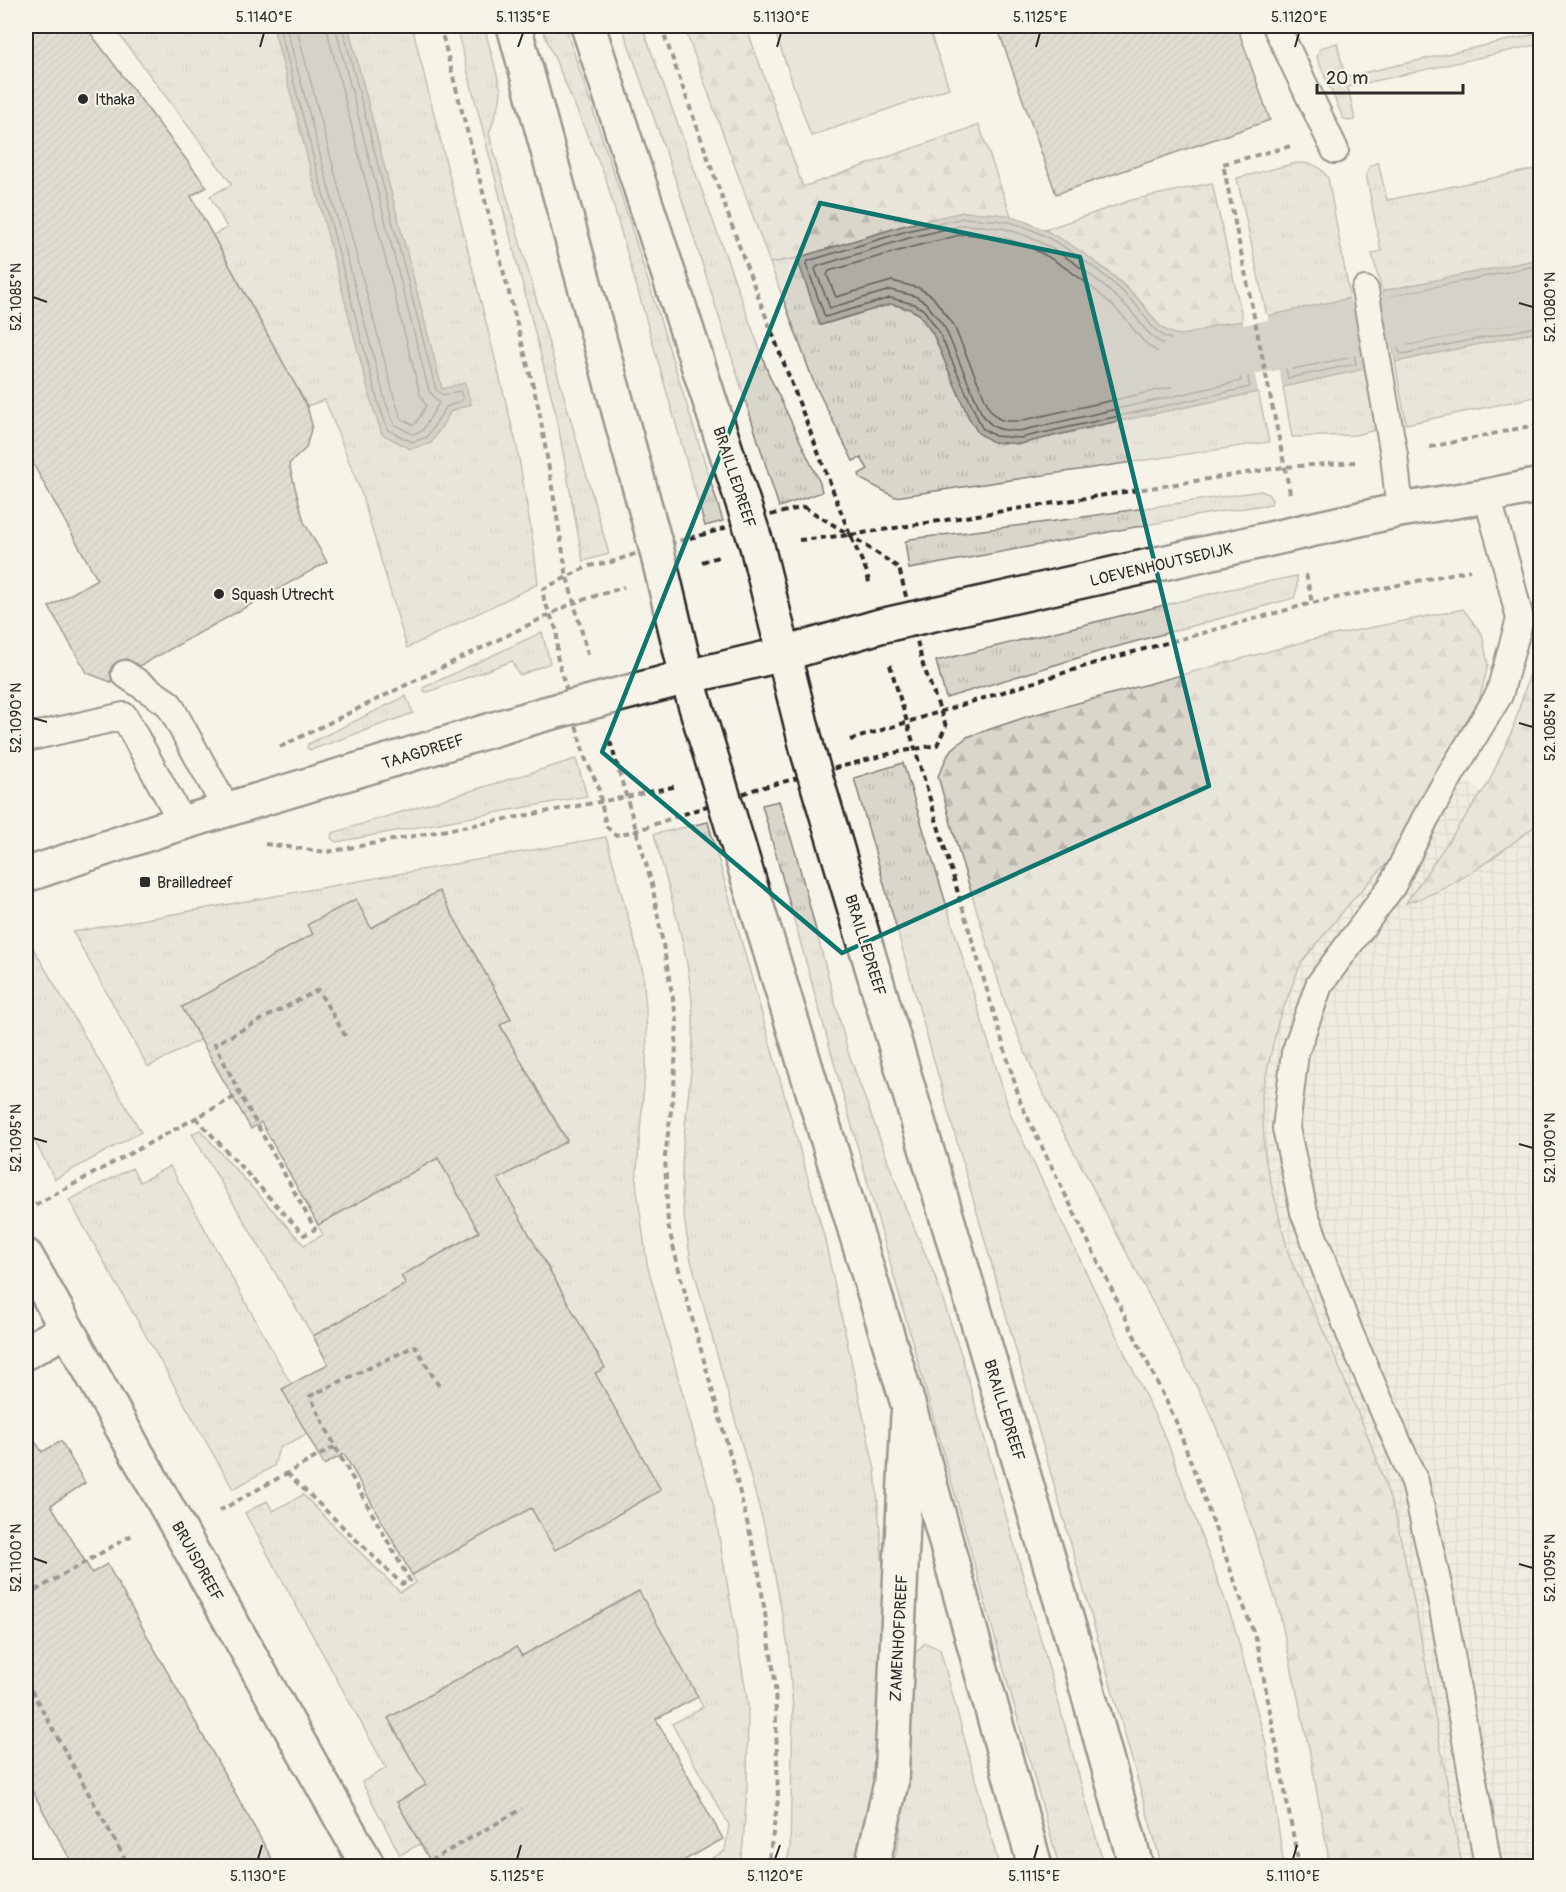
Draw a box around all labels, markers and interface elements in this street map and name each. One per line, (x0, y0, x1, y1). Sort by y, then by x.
text: 5.1140°E (236, 8, 292, 27)
text: 5.1135°E (496, 8, 550, 27)
text: 5.1130°E (753, 8, 809, 27)
text: 5.1125°E (1013, 8, 1067, 27)
text: 5.1120°E (1271, 8, 1327, 27)
scale bar (1317, 57, 1462, 95)
text: 20 m (1326, 67, 1368, 90)
place label: Ithaka (95, 90, 135, 110)
marker: Ithaka (76, 92, 90, 106)
text: 52.1085°N (7, 263, 26, 331)
text: 52.1080°N (1541, 272, 1560, 342)
street label: BRAILLEDREEF (708, 424, 760, 531)
street label: LOEVENHOUTSEDIJK (1088, 539, 1235, 591)
place label: Squash Utrecht (231, 585, 334, 605)
marker: Squash Utrecht (212, 587, 226, 601)
text: 52.1090°N (7, 683, 26, 753)
text: 52.1085°N (1541, 693, 1560, 761)
street label: TAAGDREEF (380, 730, 467, 774)
place label: Brailledreef (157, 873, 234, 893)
marker: Brailledreef (138, 875, 152, 889)
street label: BRAILLEDREEF (840, 892, 890, 999)
text: 52.1095°N (7, 1104, 26, 1172)
text: 52.1090°N (1541, 1113, 1560, 1183)
street label: BRAILLEDREEF (979, 1357, 1029, 1464)
street label: BRUISDREEF (167, 1518, 227, 1605)
text: 52.1100°N (7, 1524, 26, 1592)
text: 52.1095°N (1541, 1534, 1560, 1602)
street label: ZAMENHOFDREEF (886, 1573, 912, 1702)
text: 5.1130°E (230, 1867, 286, 1886)
text: 5.1125°E (490, 1867, 544, 1886)
text: 5.1120°E (747, 1867, 803, 1886)
text: 5.1115°E (1008, 1867, 1060, 1886)
text: 5.1110°E (1266, 1867, 1320, 1886)

